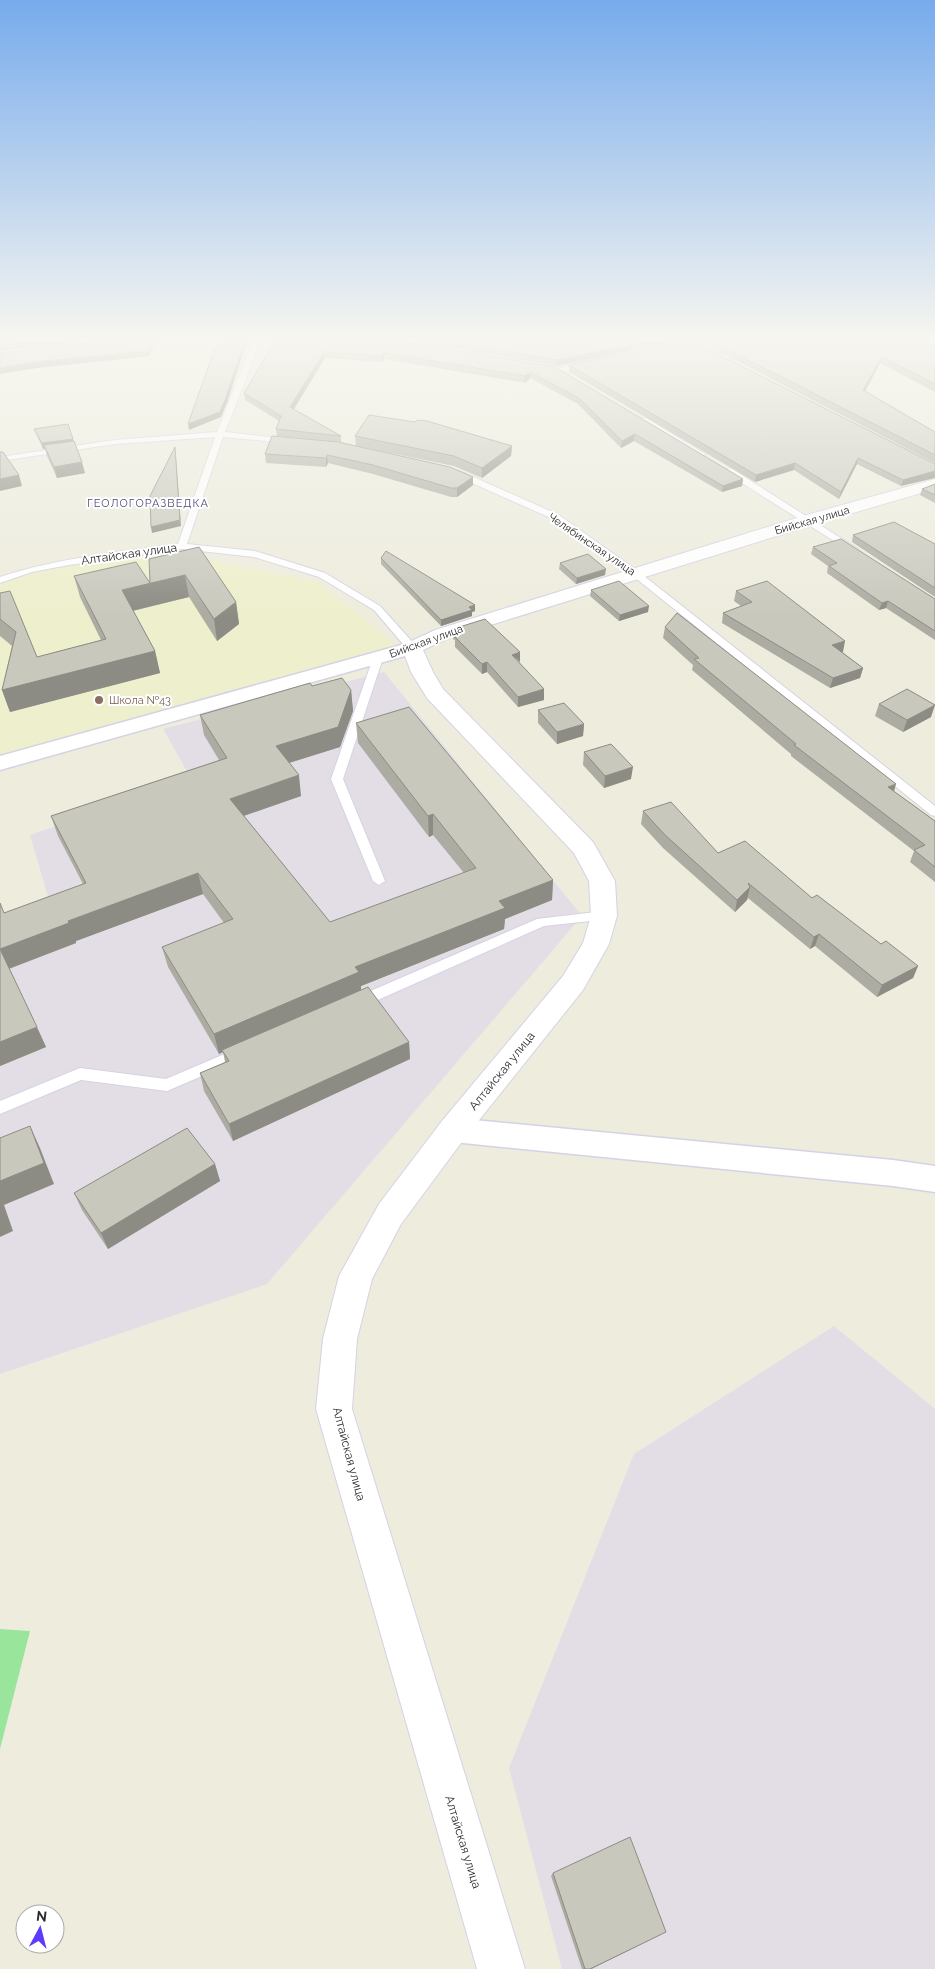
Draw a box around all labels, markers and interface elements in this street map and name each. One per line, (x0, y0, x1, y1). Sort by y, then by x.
district label: ГЕОЛОГОРАЗВЕДКА (87, 497, 209, 510)
street label: Бийская улица (773, 504, 851, 537)
street label: Челябинская улица (546, 510, 638, 578)
street label: Алтайская улица (80, 540, 178, 568)
street label: Бийская улица (388, 622, 465, 661)
marker: Школа №43 (93, 694, 105, 706)
place label: Школа №43 (109, 694, 171, 707)
street label: Алтайская улица (466, 1029, 538, 1113)
street label: Алтайская улица (330, 1406, 368, 1502)
street label: Алтайская улица (442, 1794, 484, 1890)
north arrow (15, 1904, 65, 1954)
text: N (35, 1908, 48, 1925)

